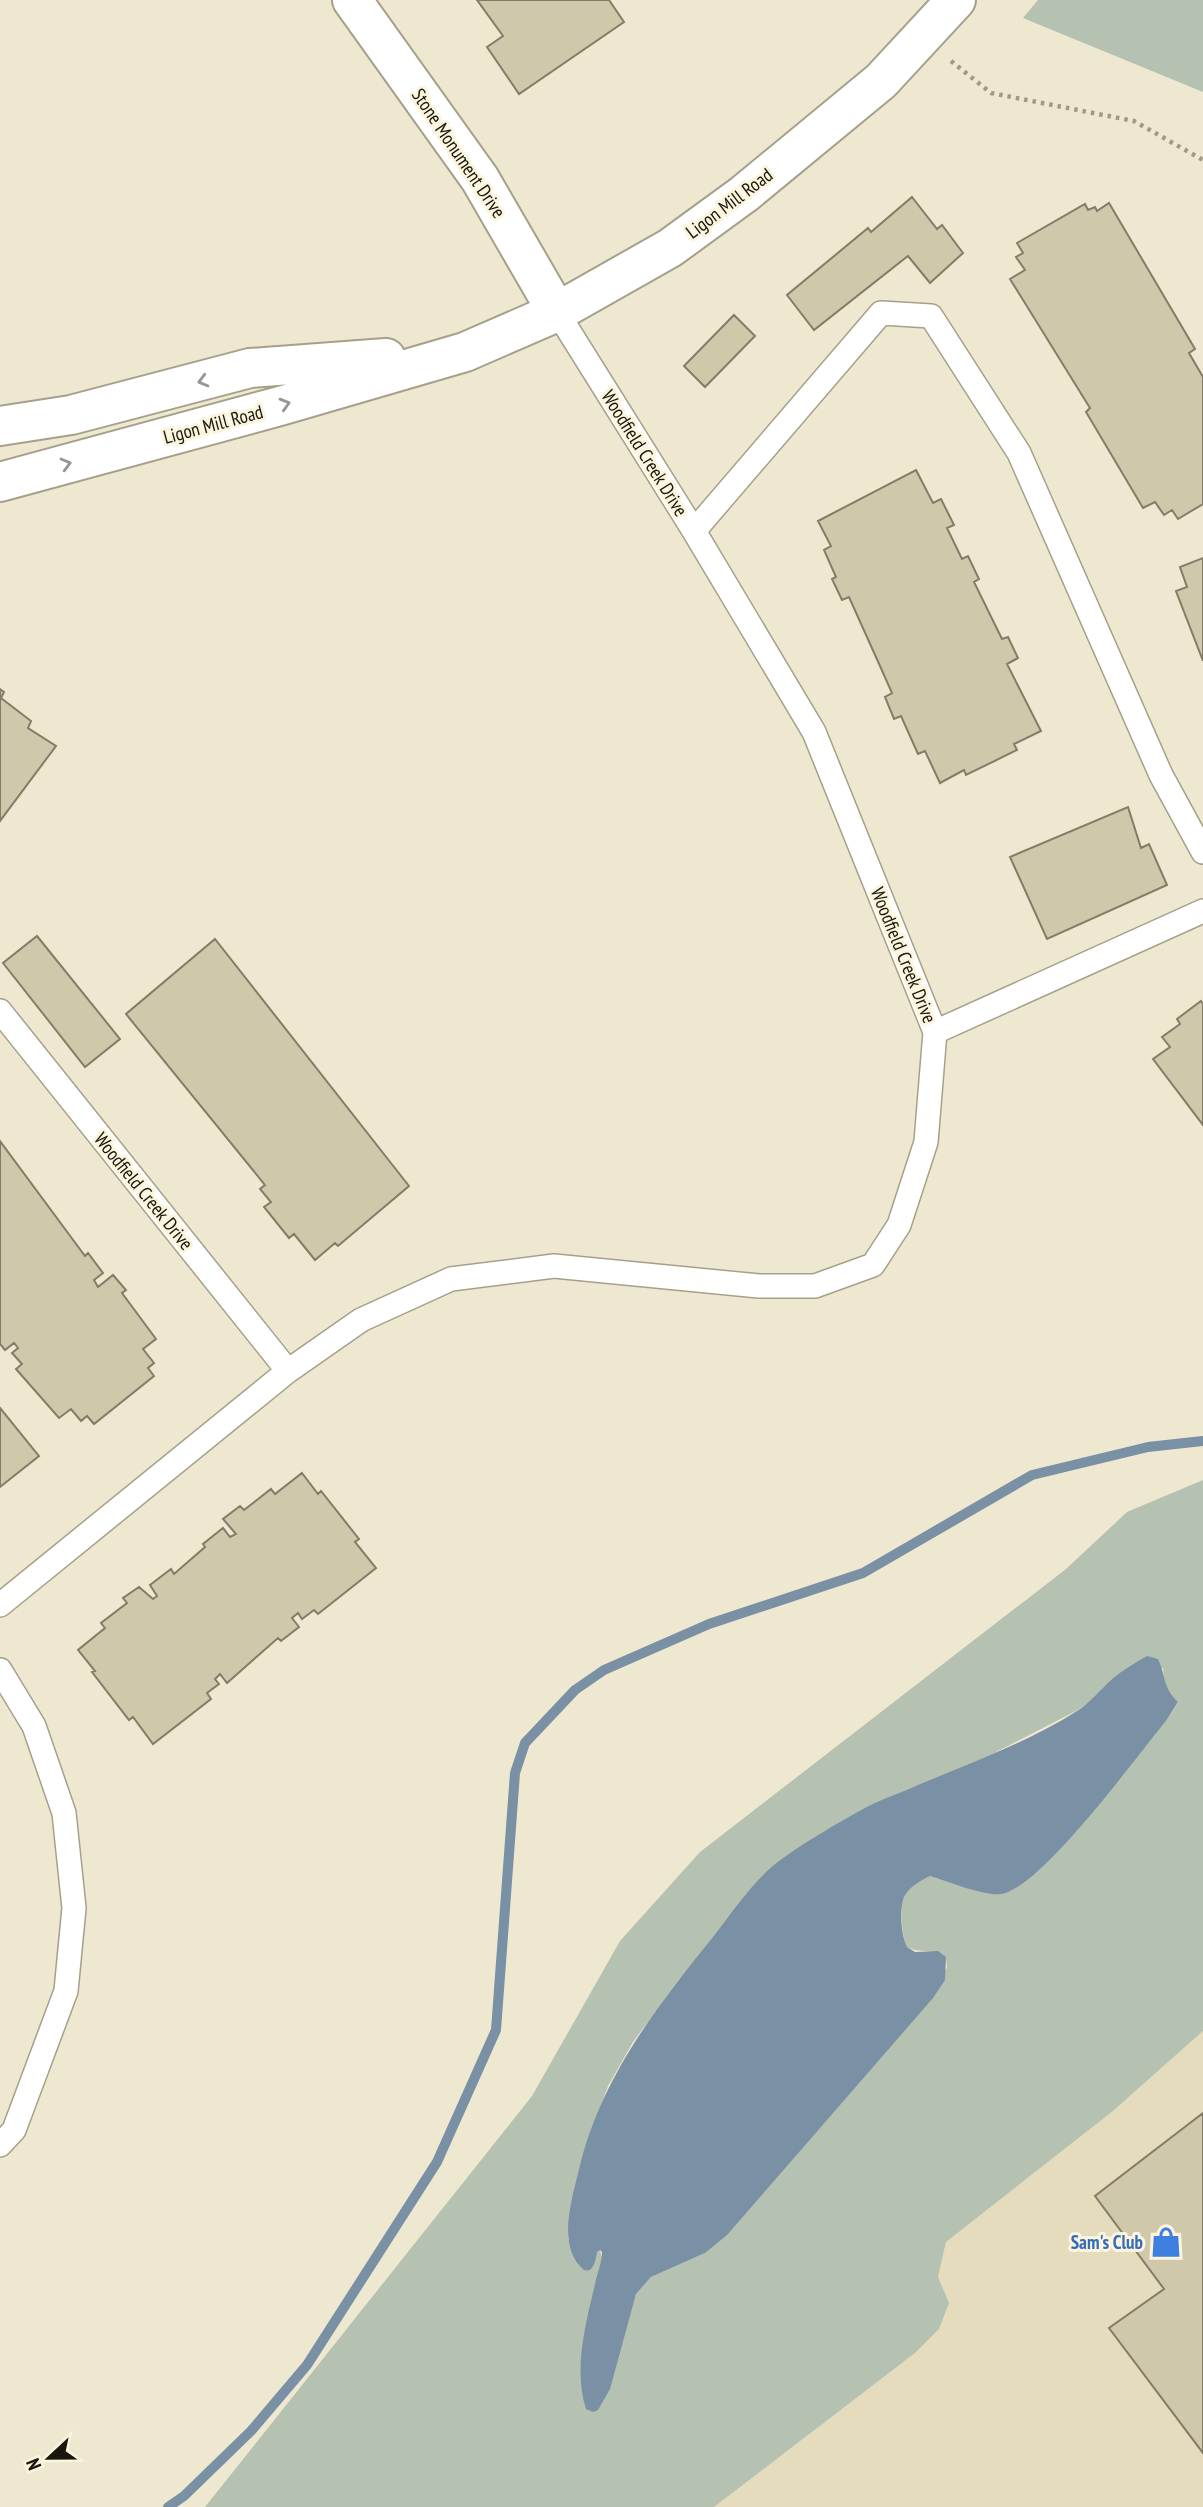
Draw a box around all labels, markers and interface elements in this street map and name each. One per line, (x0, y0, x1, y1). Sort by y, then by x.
street label: Stone Monument Drive (407, 84, 511, 222)
street label: Ligon Mill Road (681, 163, 777, 243)
one-way arrow (197, 373, 209, 387)
street label: Woodfield Creek Drive (597, 385, 693, 521)
one-way arrow (279, 398, 291, 413)
street label: Ligon Mill Road (160, 399, 266, 449)
one-way arrow (60, 458, 72, 472)
street label: Woodfield Creek Drive (866, 884, 942, 1026)
street label: Woodfield Creek Drive (89, 1127, 199, 1255)
shop icon: Sam's Club (1149, 2225, 1183, 2259)
place label: Sam's Club (1071, 2230, 1143, 2254)
north arrow (14, 2423, 84, 2493)
text: N (20, 2455, 46, 2474)

